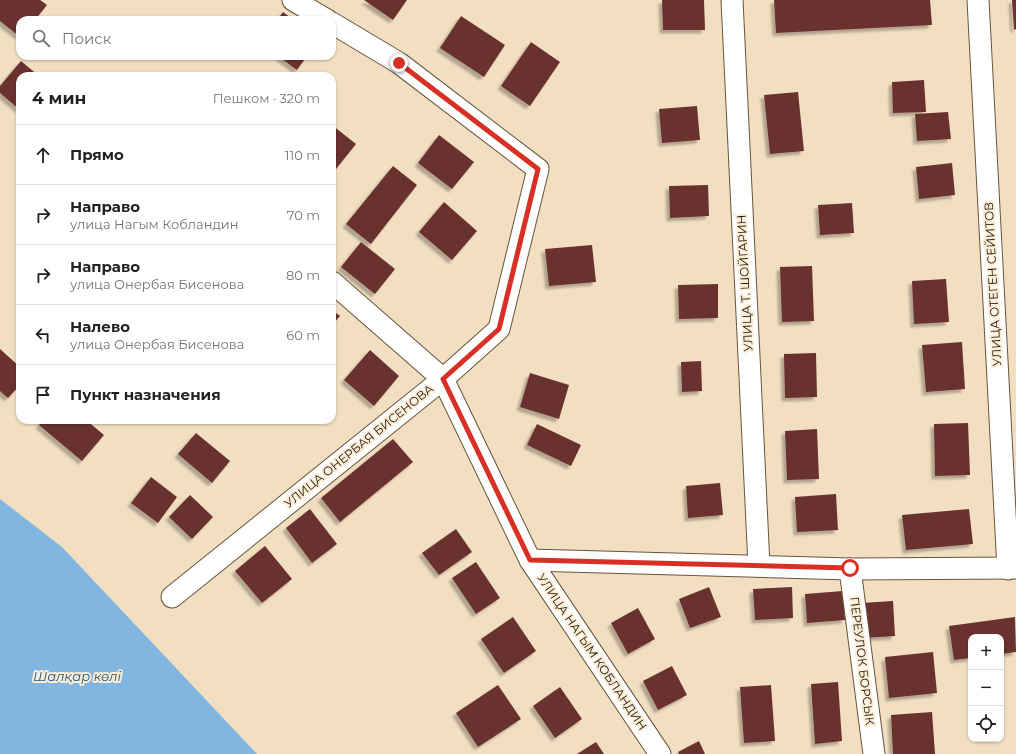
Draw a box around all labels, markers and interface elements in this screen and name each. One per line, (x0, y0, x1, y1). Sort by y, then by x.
search box (16, 16, 336, 60)
icon: search (30, 27, 52, 49)
text: Поиск (62, 29, 111, 48)
route end (390, 54, 408, 72)
text: 4 мин (32, 88, 86, 108)
text: Пешком · 320 m (213, 90, 320, 106)
icon: ahead (32, 144, 54, 166)
text: Прямо (70, 145, 124, 164)
text: 110 m (285, 147, 320, 163)
text: Направо (70, 197, 140, 216)
street label: УЛИЦА ОТЕГЕН СЕЙИТОВ (981, 202, 1004, 367)
icon: right (32, 204, 54, 226)
text: 70 m (287, 207, 320, 223)
street label: УЛИЦА Т. ШОЙГАРИН (733, 214, 756, 352)
text: улица Нагым Кобландин (70, 216, 239, 232)
text: Направо (70, 257, 140, 276)
icon: right (32, 264, 54, 286)
text: 80 m (286, 267, 320, 283)
text: улица Онербая Бисенова (70, 276, 244, 292)
text: Налево (70, 317, 130, 336)
icon: left (32, 324, 54, 346)
text: 60 m (286, 327, 320, 343)
text: улица Онербая Бисенова (70, 336, 244, 352)
street label: УЛИЦА ОНЕРБАЯ БИСЕНОВА (281, 381, 436, 511)
icon: arrive (32, 384, 54, 406)
text: Пункт назначения (70, 385, 221, 404)
route start (841, 559, 859, 577)
street label: УЛИЦА НАГЫМ КОБЛАНДИН (534, 571, 650, 733)
street label: ПЕРЕУЛОК БОРСЫК (847, 596, 878, 727)
map controls (968, 634, 1004, 742)
button: + (968, 634, 1004, 670)
water label: Шалқар көлі (33, 668, 121, 684)
button: − (968, 670, 1004, 706)
button: locate (968, 706, 1004, 742)

